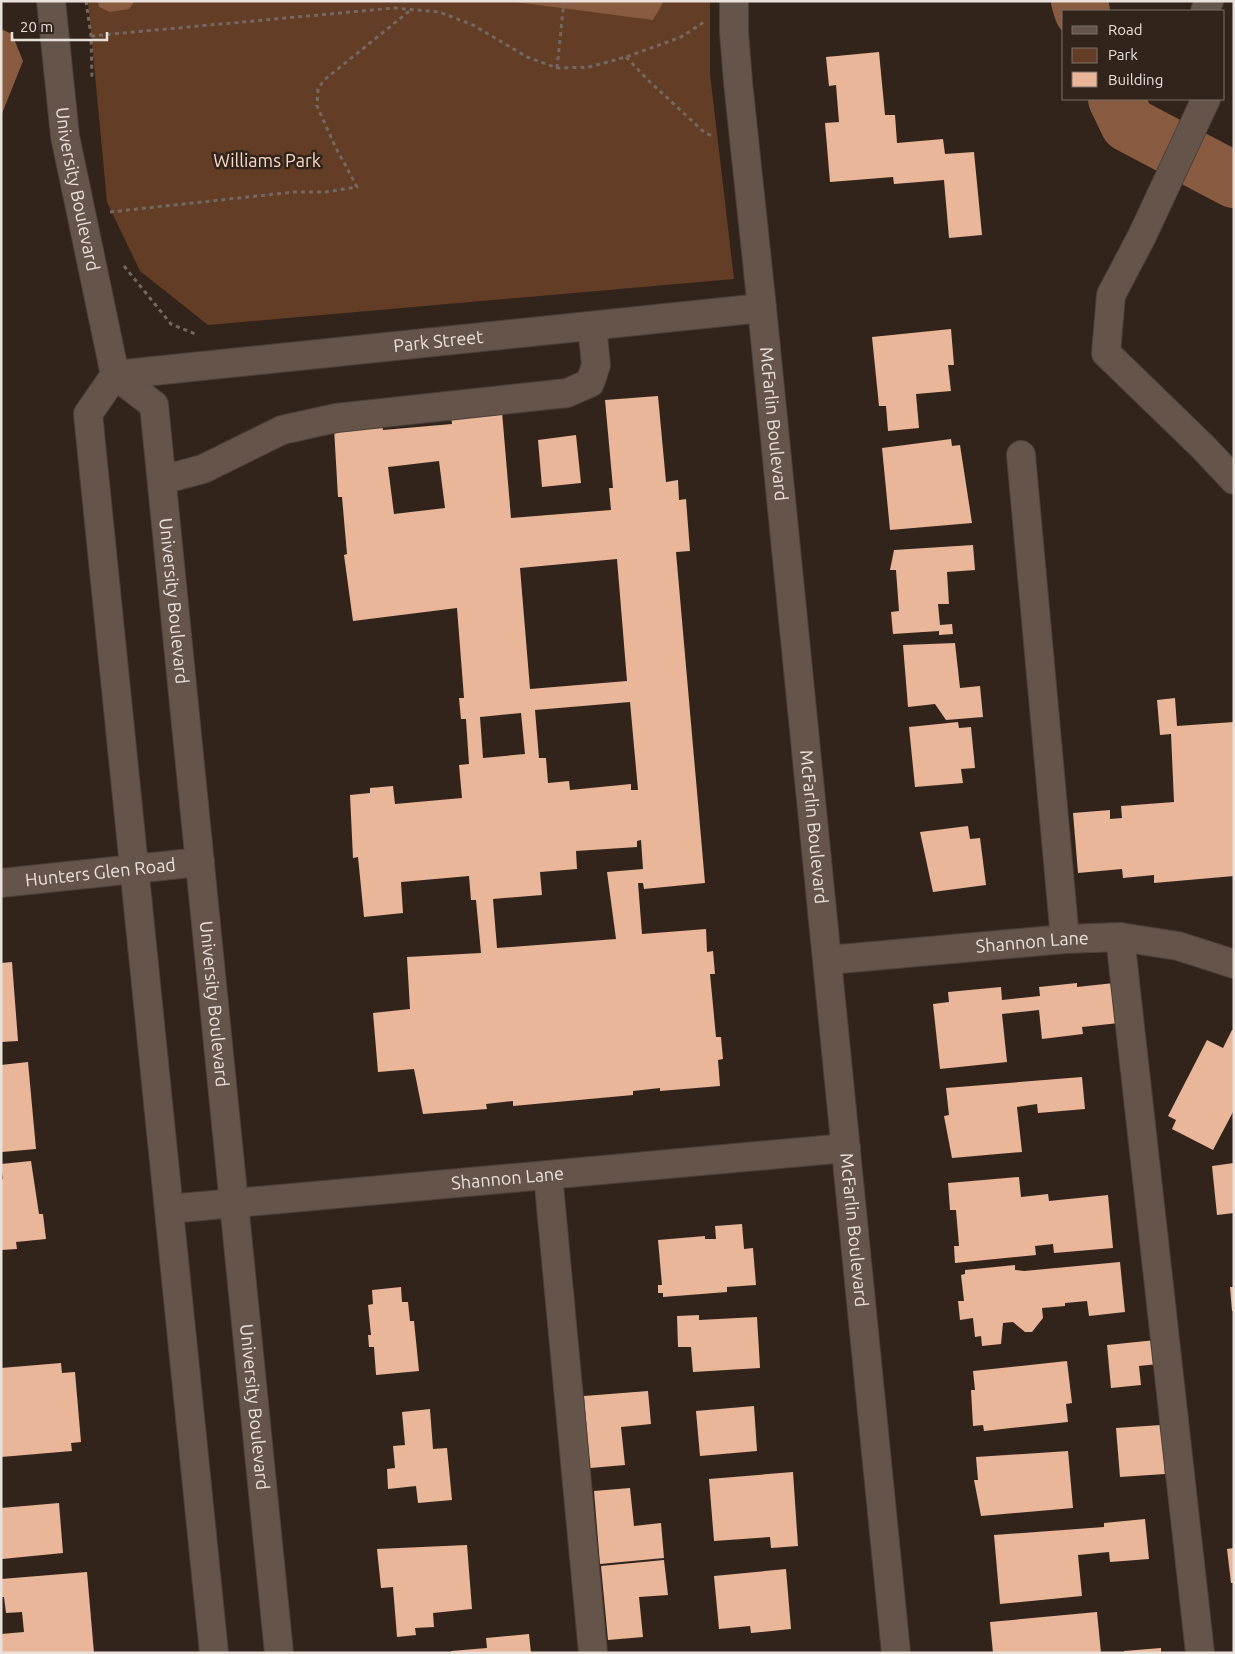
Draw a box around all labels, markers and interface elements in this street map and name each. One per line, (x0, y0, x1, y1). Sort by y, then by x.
scale bar (12, 10, 108, 42)
legend (1062, 10, 1225, 100)
text: 20 m (20, 18, 53, 35)
text: Road (1108, 21, 1143, 38)
text: Park (1108, 46, 1138, 63)
text: Building (1108, 71, 1163, 88)
street label: University Boulevard (53, 106, 104, 273)
park label: Williams Park (213, 150, 321, 170)
street label: Park Street (392, 326, 484, 355)
street label: McFarlin Boulevard (757, 346, 792, 502)
street label: University Boulevard (156, 517, 193, 685)
street label: McFarlin Boulevard (797, 749, 832, 905)
street label: Hunters Glen Road (24, 854, 177, 889)
street label: University Boulevard (197, 920, 233, 1088)
street label: Shannon Lane (975, 927, 1089, 956)
street label: McFarlin Boulevard (837, 1152, 872, 1308)
street label: Shannon Lane (450, 1162, 565, 1193)
street label: University Boulevard (237, 1323, 274, 1491)

